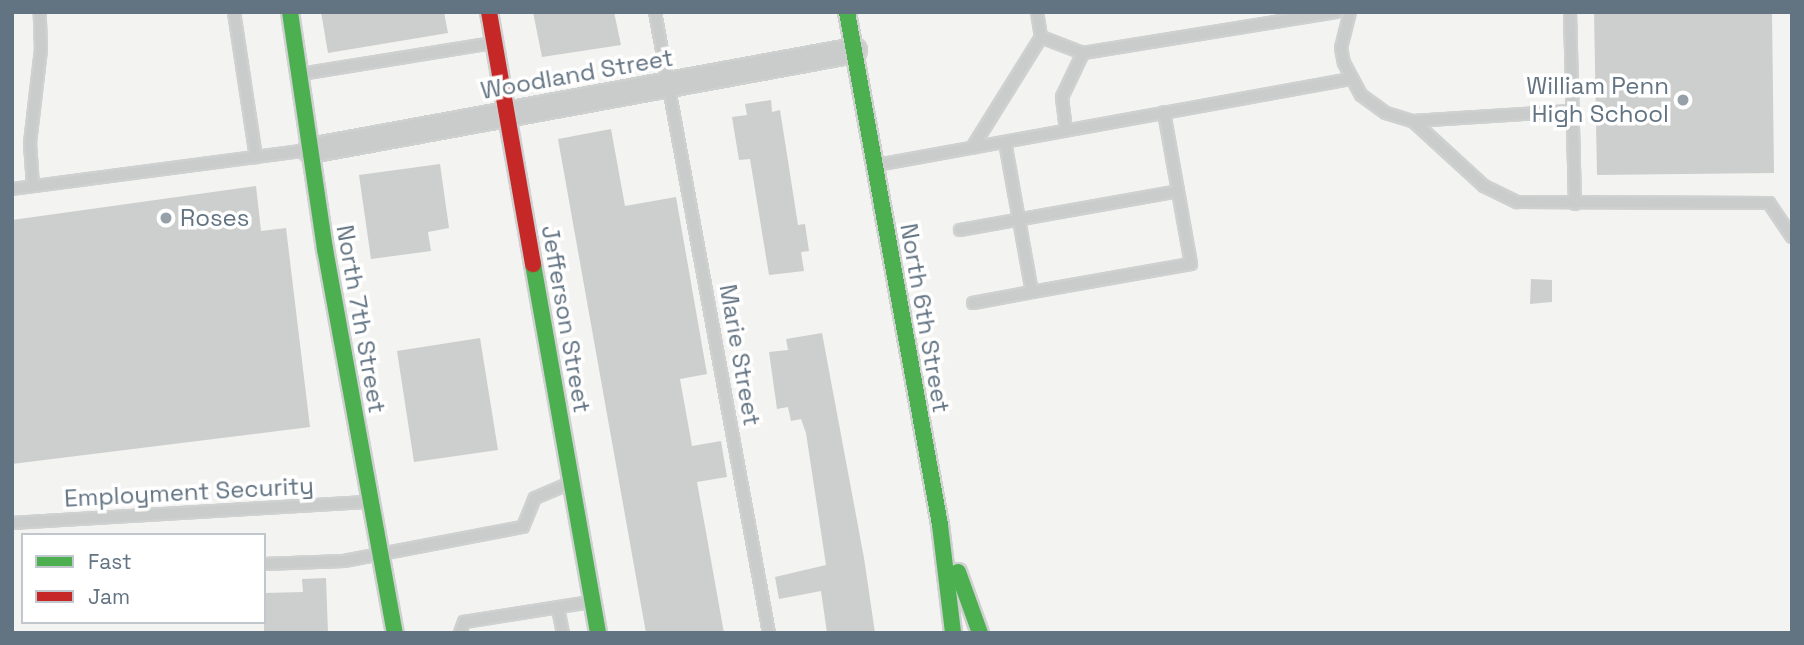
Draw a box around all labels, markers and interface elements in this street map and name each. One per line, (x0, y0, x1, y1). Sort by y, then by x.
street label: Woodland Street (478, 43, 676, 105)
place label: William Penn High School (1526, 72, 1669, 128)
marker: William Penn High School (1675, 92, 1691, 108)
place label: Roses (180, 204, 249, 232)
marker: Roses (158, 210, 174, 226)
street label: North 6th Street (894, 221, 956, 415)
street label: North 7th Street (330, 223, 392, 415)
street label: Jefferson Street (535, 223, 597, 415)
street label: Marie Street (713, 282, 767, 428)
street label: Employment Security (63, 471, 315, 513)
legend (21, 533, 266, 624)
text: Fast (88, 548, 132, 575)
text: Jam (88, 583, 130, 610)

